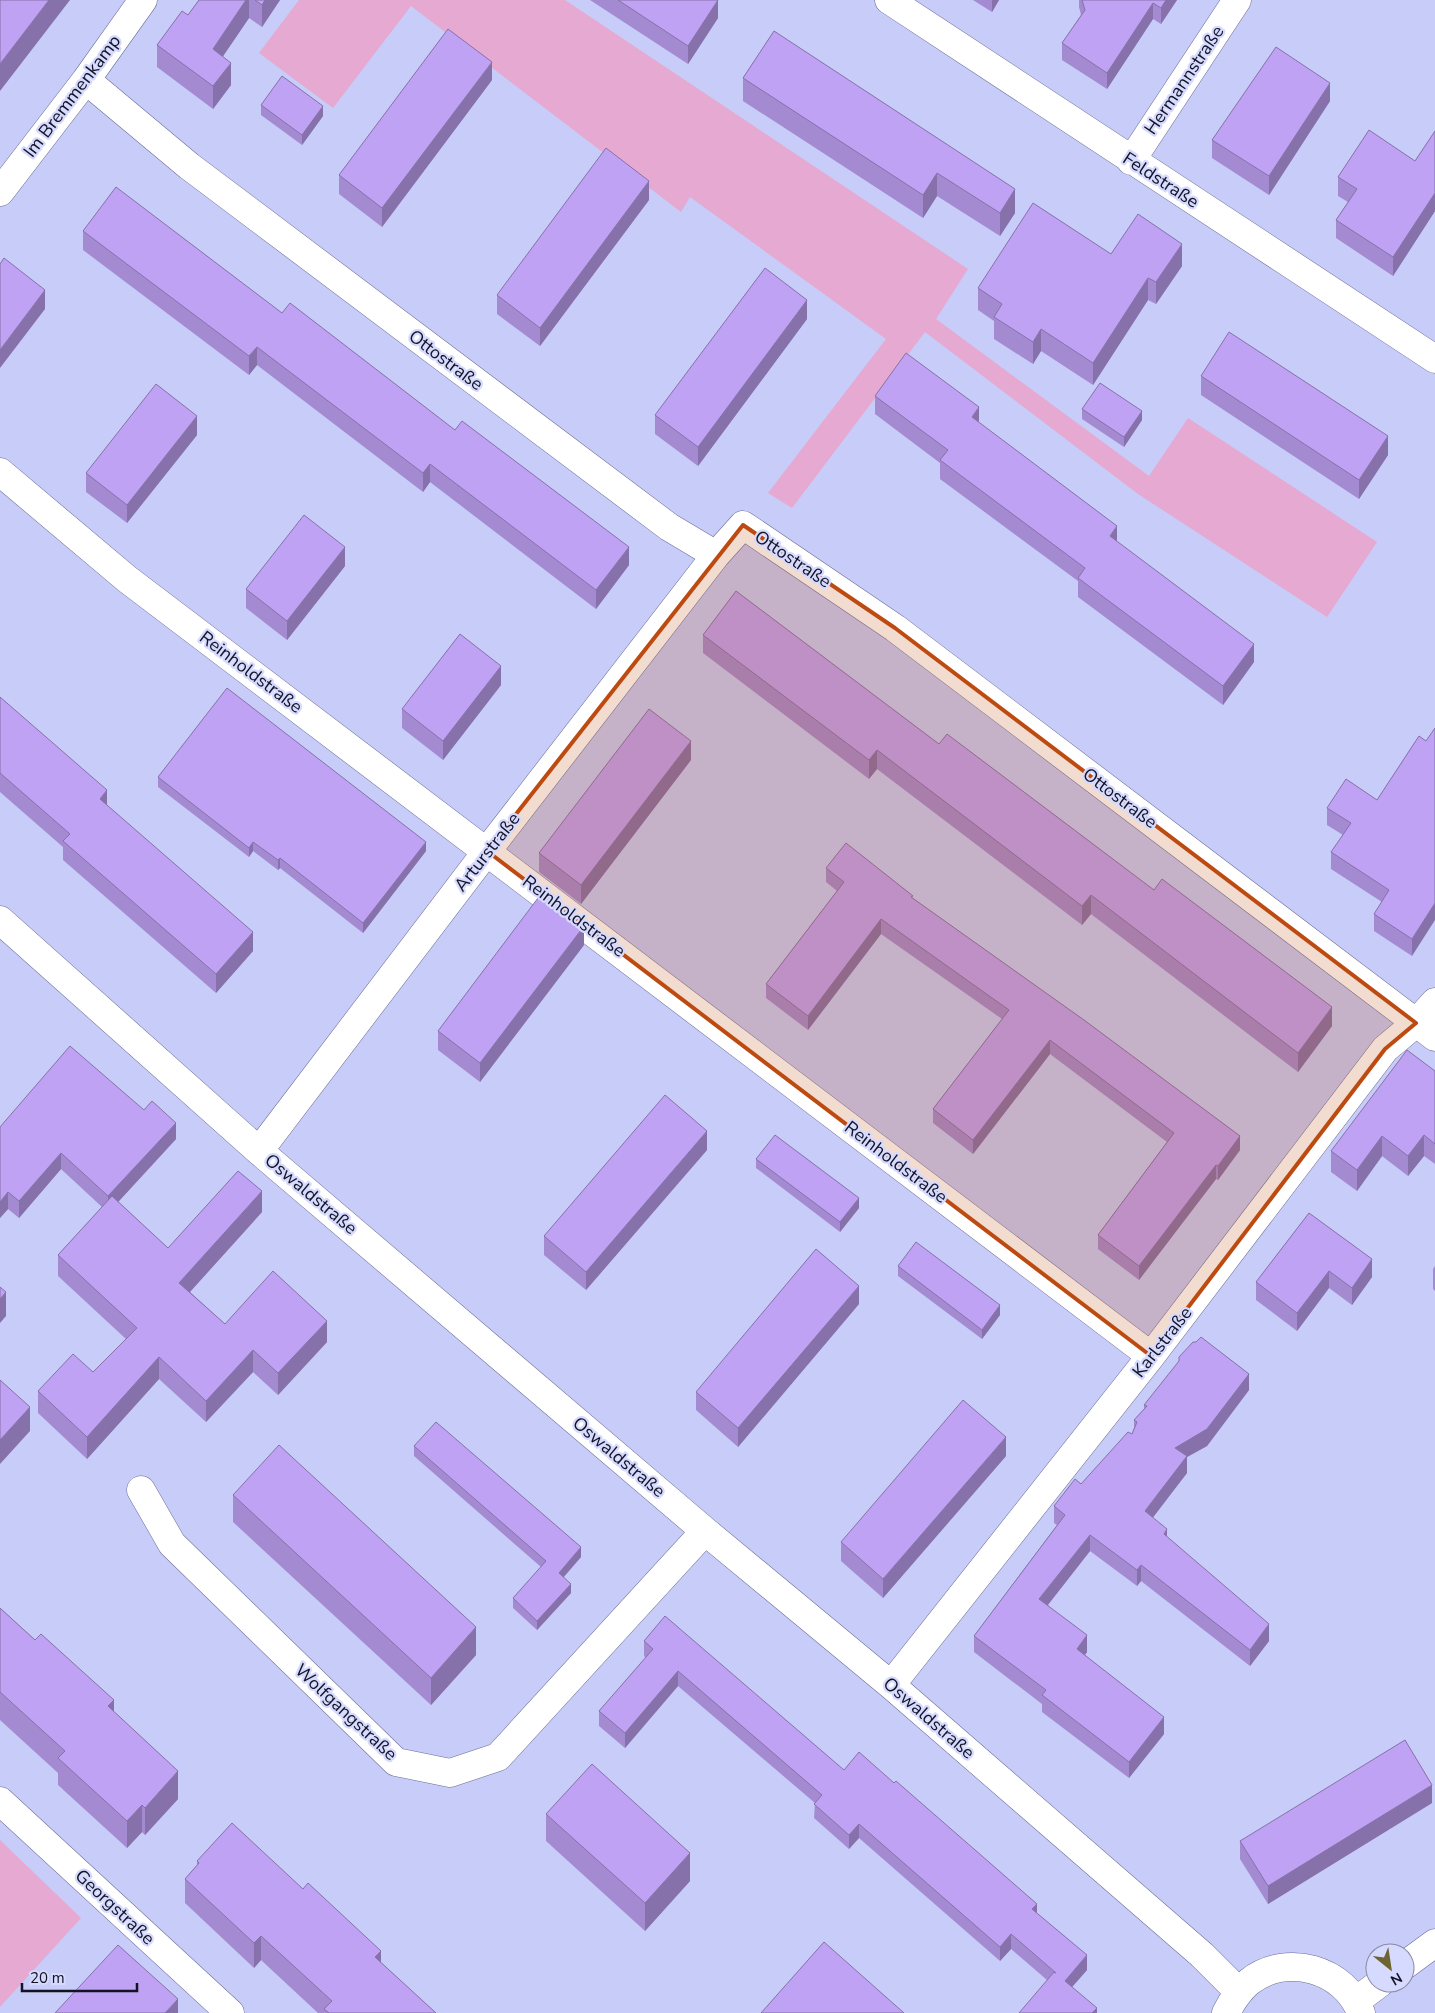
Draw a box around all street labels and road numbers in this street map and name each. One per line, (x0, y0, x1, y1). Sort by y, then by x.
street label: Hermannstraße (1139, 21, 1229, 139)
street label: Im Bremmenkamp (18, 30, 126, 162)
street label: Feldstraße (1118, 146, 1204, 214)
street label: Ottostraße (404, 324, 488, 396)
street label: Ottostraße (750, 525, 836, 593)
street label: Reinholdstraße (195, 625, 307, 719)
street label: Ottostraße (1078, 762, 1162, 834)
street label: Arturstraße (449, 807, 525, 897)
street label: Reinholdstraße (518, 869, 630, 963)
street label: Reinholdstraße (840, 1115, 952, 1209)
street label: Oswaldstraße (260, 1148, 362, 1240)
street label: Karlstraße (1127, 1302, 1197, 1382)
street label: Oswaldstraße (568, 1411, 670, 1503)
street label: Wolfgangstraße (290, 1658, 402, 1766)
street label: Oswaldstraße (878, 1672, 980, 1764)
street label: Georgstraße (70, 1864, 160, 1950)

